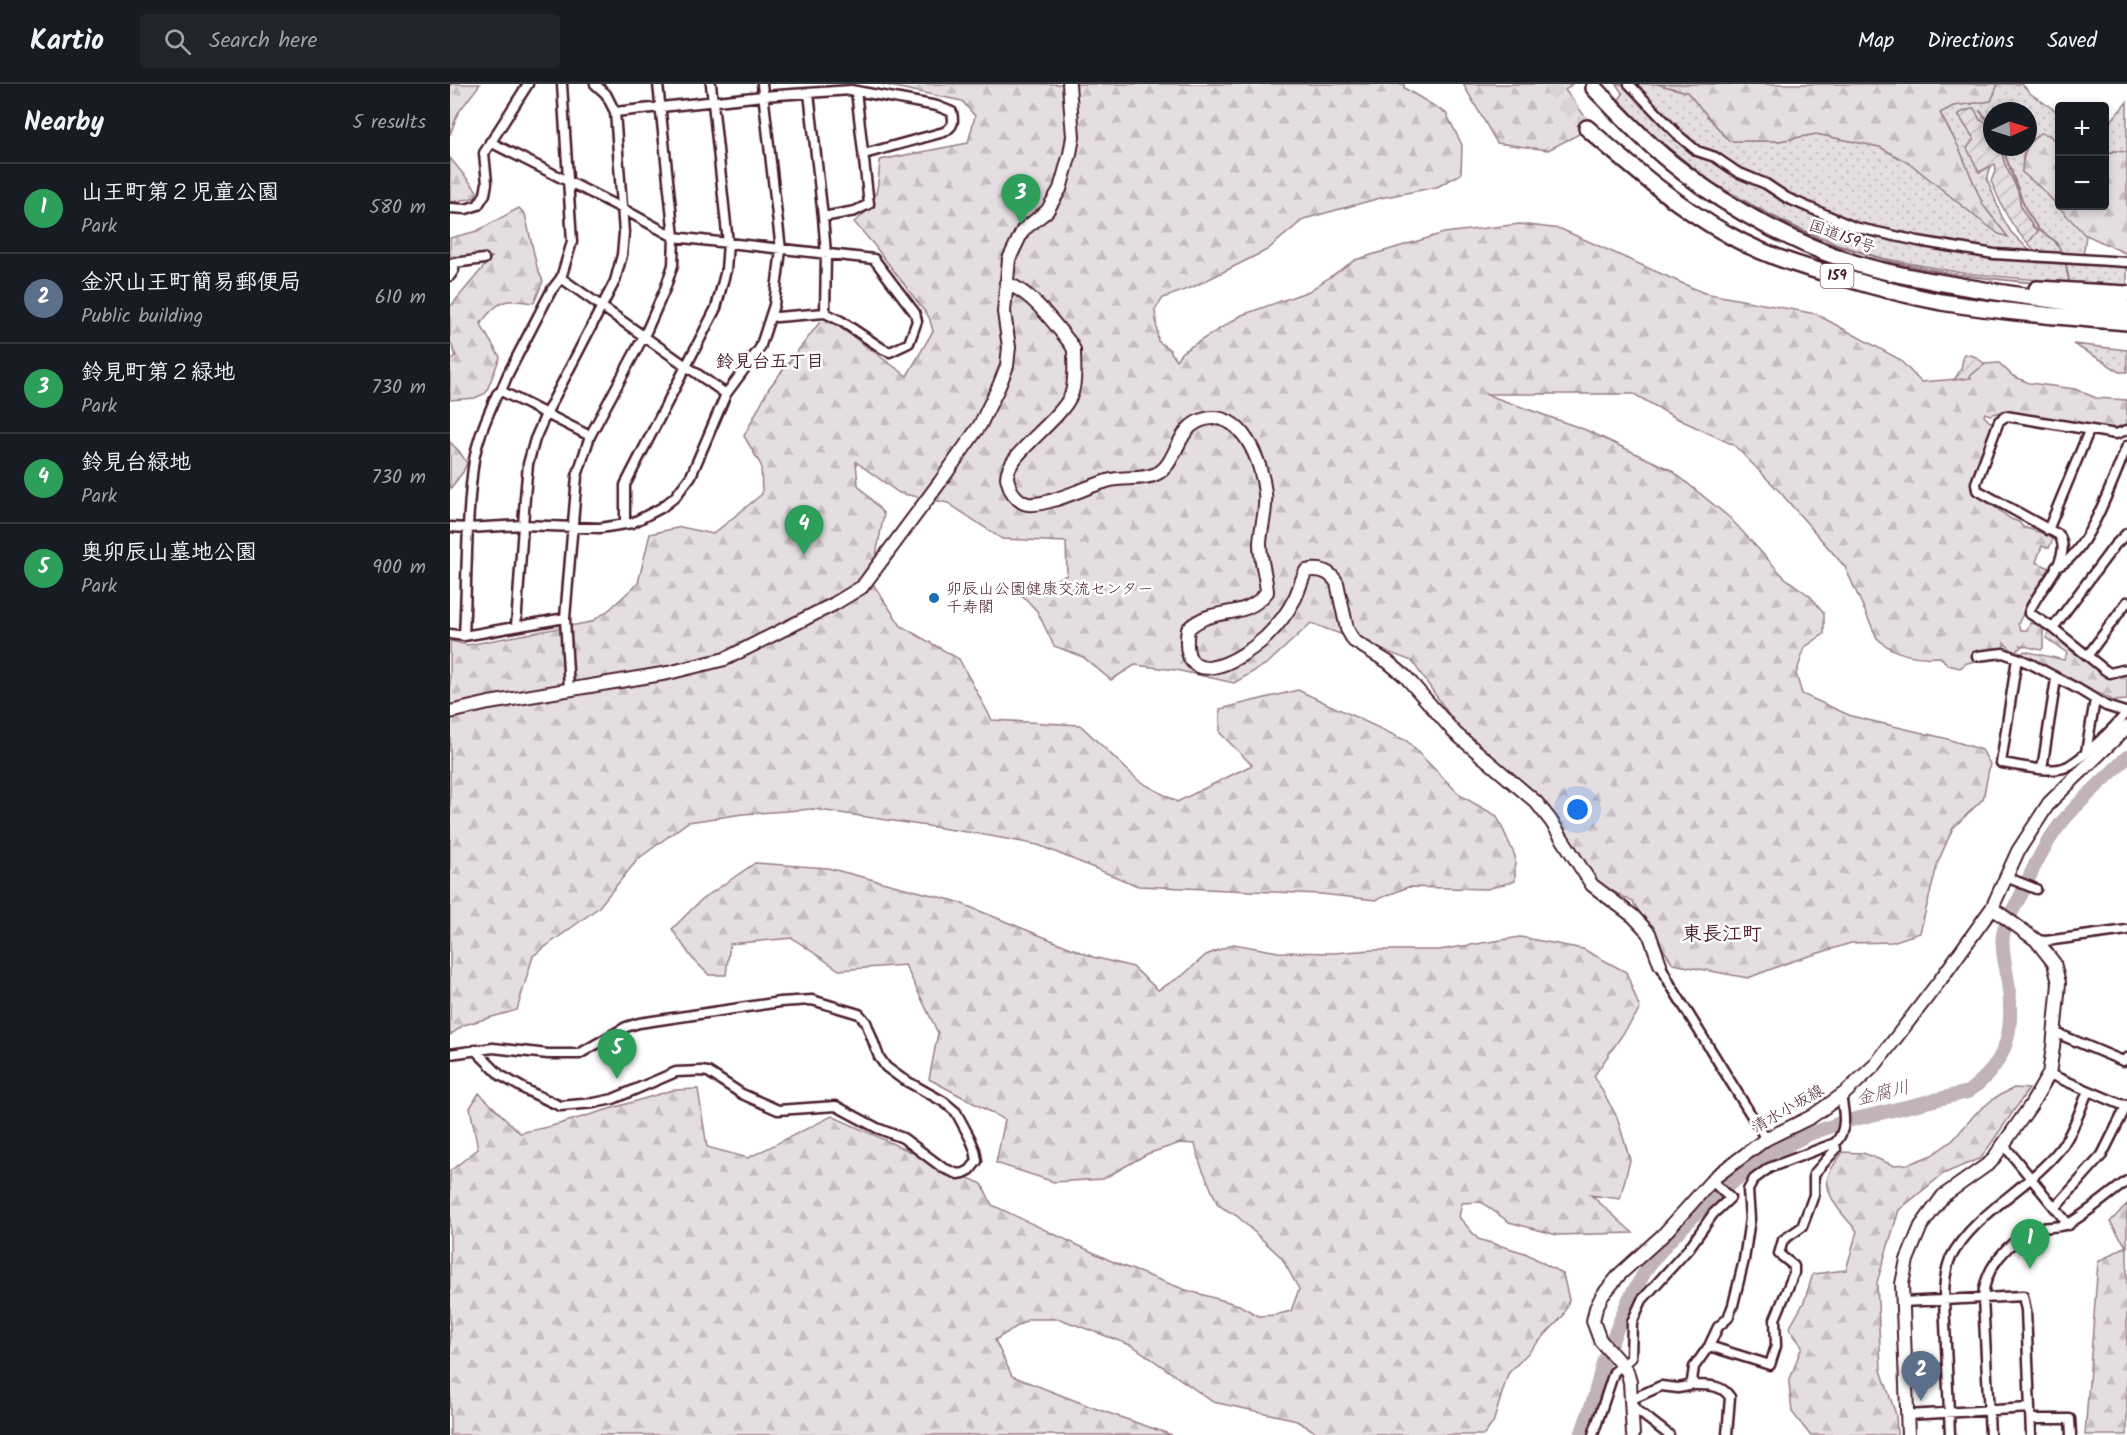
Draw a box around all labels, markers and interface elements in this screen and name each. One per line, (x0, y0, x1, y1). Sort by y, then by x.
search box (140, 14, 560, 68)
text: Kartio (30, 19, 104, 64)
text: Search here (209, 24, 317, 59)
icon: search (161, 25, 194, 58)
text: Map (1858, 25, 1894, 58)
text: Directions (1927, 25, 2014, 58)
text: Saved (2047, 25, 2097, 58)
text: Nearby (24, 102, 104, 144)
north arrow (1983, 102, 2037, 156)
map controls (2055, 102, 2109, 210)
button: + (2055, 102, 2109, 156)
text: 5 results (352, 107, 426, 139)
button: − (2055, 156, 2109, 210)
pin: 3 (1002, 174, 1040, 224)
text: 山王町第２児童公園 (81, 176, 279, 211)
text: 1 (40, 192, 47, 224)
text: 580 m (369, 192, 426, 224)
text: Park (81, 211, 117, 243)
street label: 国道159号 (1805, 213, 1879, 261)
road number: 159 (1820, 264, 1854, 288)
text: 金沢山王町簡易郵便局 (81, 266, 301, 301)
text: 2 (38, 282, 49, 314)
text: 610 m (375, 282, 426, 314)
text: Public building (81, 301, 203, 333)
district label: 鈴見台五丁目 (716, 348, 824, 377)
text: 鈴見町第２緑地 (81, 356, 235, 391)
text: 3 (38, 372, 49, 404)
text: 730 m (371, 372, 426, 404)
text: Park (81, 391, 117, 423)
text: 鈴見台緑地 (81, 446, 191, 481)
text: 4 (38, 462, 49, 494)
text: 730 m (371, 462, 426, 494)
text: Park (81, 481, 117, 513)
pin: 4 (784, 506, 824, 555)
text: 奥卯辰山墓地公園 (81, 536, 257, 571)
text: 5 (38, 552, 49, 584)
text: 900 m (372, 552, 426, 584)
text: Park (81, 571, 117, 603)
place label: 卯辰山公園健康交流センター 千寿閣 (946, 577, 1153, 620)
marker: 卯辰山公園健康交流センター 千寿閣 (927, 591, 941, 605)
your location (1563, 795, 1592, 824)
district label: 東長江町 (1682, 919, 1762, 951)
pin: 5 (598, 1030, 636, 1079)
water label: 金腐川 (1853, 1074, 1913, 1114)
street label: 清水小坂線 (1747, 1078, 1829, 1140)
pin: 1 (2010, 1220, 2050, 1269)
pin: 2 (1902, 1352, 1940, 1401)

